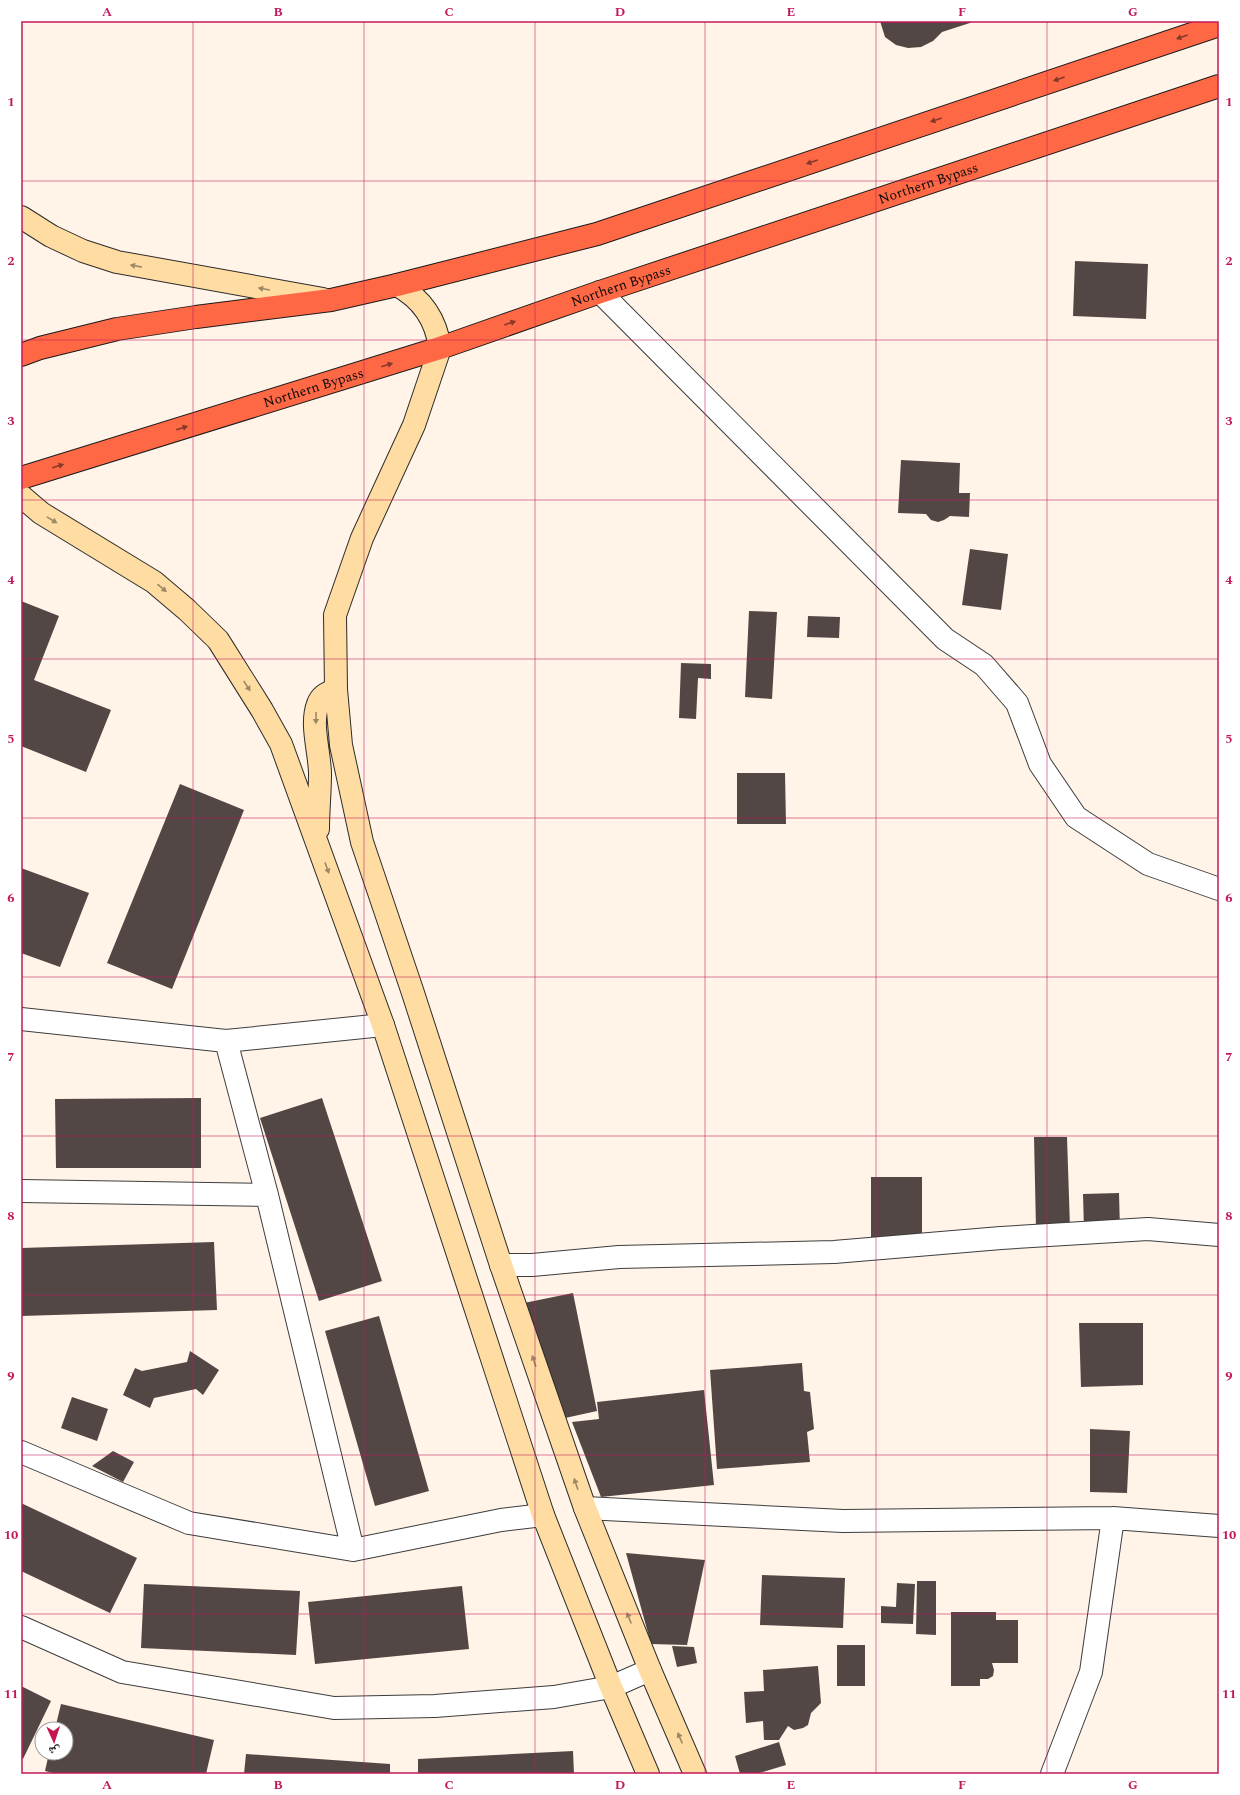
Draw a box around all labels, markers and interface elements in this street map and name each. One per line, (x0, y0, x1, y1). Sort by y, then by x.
text: A (102, 2, 112, 22)
text: B (273, 2, 283, 22)
text: C (444, 2, 454, 22)
text: D (615, 2, 625, 22)
text: E (787, 2, 796, 22)
text: F (958, 2, 966, 22)
text: G (1128, 2, 1138, 22)
one-way arrow (1176, 35, 1188, 41)
one-way arrow (1052, 76, 1064, 82)
text: 1 (7, 92, 15, 112)
text: 1 (1225, 92, 1233, 112)
one-way arrow (929, 117, 941, 123)
street label: Northern Bypass (875, 156, 981, 209)
one-way arrow (806, 159, 818, 165)
text: 2 (7, 251, 15, 271)
text: 2 (1225, 251, 1233, 271)
street label: Northern Bypass (568, 259, 673, 312)
one-way arrow (130, 263, 143, 269)
one-way arrow (258, 285, 271, 291)
one-way arrow (505, 320, 517, 326)
one-way arrow (381, 361, 393, 367)
street label: Northern Bypass (260, 362, 366, 413)
text: 3 (7, 411, 15, 431)
text: 3 (1225, 411, 1233, 431)
one-way arrow (177, 425, 189, 431)
one-way arrow (53, 463, 65, 469)
one-way arrow (47, 516, 57, 524)
text: 4 (7, 570, 15, 590)
text: 4 (1225, 570, 1233, 590)
one-way arrow (157, 584, 168, 593)
one-way arrow (243, 680, 250, 692)
one-way arrow (313, 712, 319, 725)
text: 5 (7, 729, 15, 749)
text: 5 (1225, 729, 1233, 749)
one-way arrow (324, 863, 330, 875)
text: 6 (7, 888, 15, 908)
text: 6 (1225, 888, 1233, 908)
text: 7 (7, 1047, 15, 1067)
text: 7 (1225, 1047, 1233, 1067)
text: 8 (7, 1206, 15, 1226)
text: 8 (1225, 1206, 1233, 1226)
one-way arrow (531, 1355, 537, 1367)
text: 9 (7, 1366, 15, 1386)
text: 9 (1225, 1366, 1233, 1386)
one-way arrow (573, 1478, 579, 1490)
text: 10 (4, 1525, 18, 1545)
text: 10 (1222, 1525, 1236, 1545)
one-way arrow (626, 1612, 632, 1624)
text: 11 (4, 1684, 18, 1704)
text: 11 (1222, 1684, 1236, 1704)
north arrow (34, 1721, 74, 1761)
one-way arrow (676, 1732, 682, 1744)
text: ش (48, 1742, 61, 1759)
text: A (102, 1775, 112, 1795)
text: B (273, 1775, 283, 1795)
text: C (444, 1775, 454, 1795)
text: D (615, 1775, 625, 1795)
text: E (787, 1775, 796, 1795)
text: F (958, 1775, 966, 1795)
text: G (1128, 1775, 1138, 1795)

